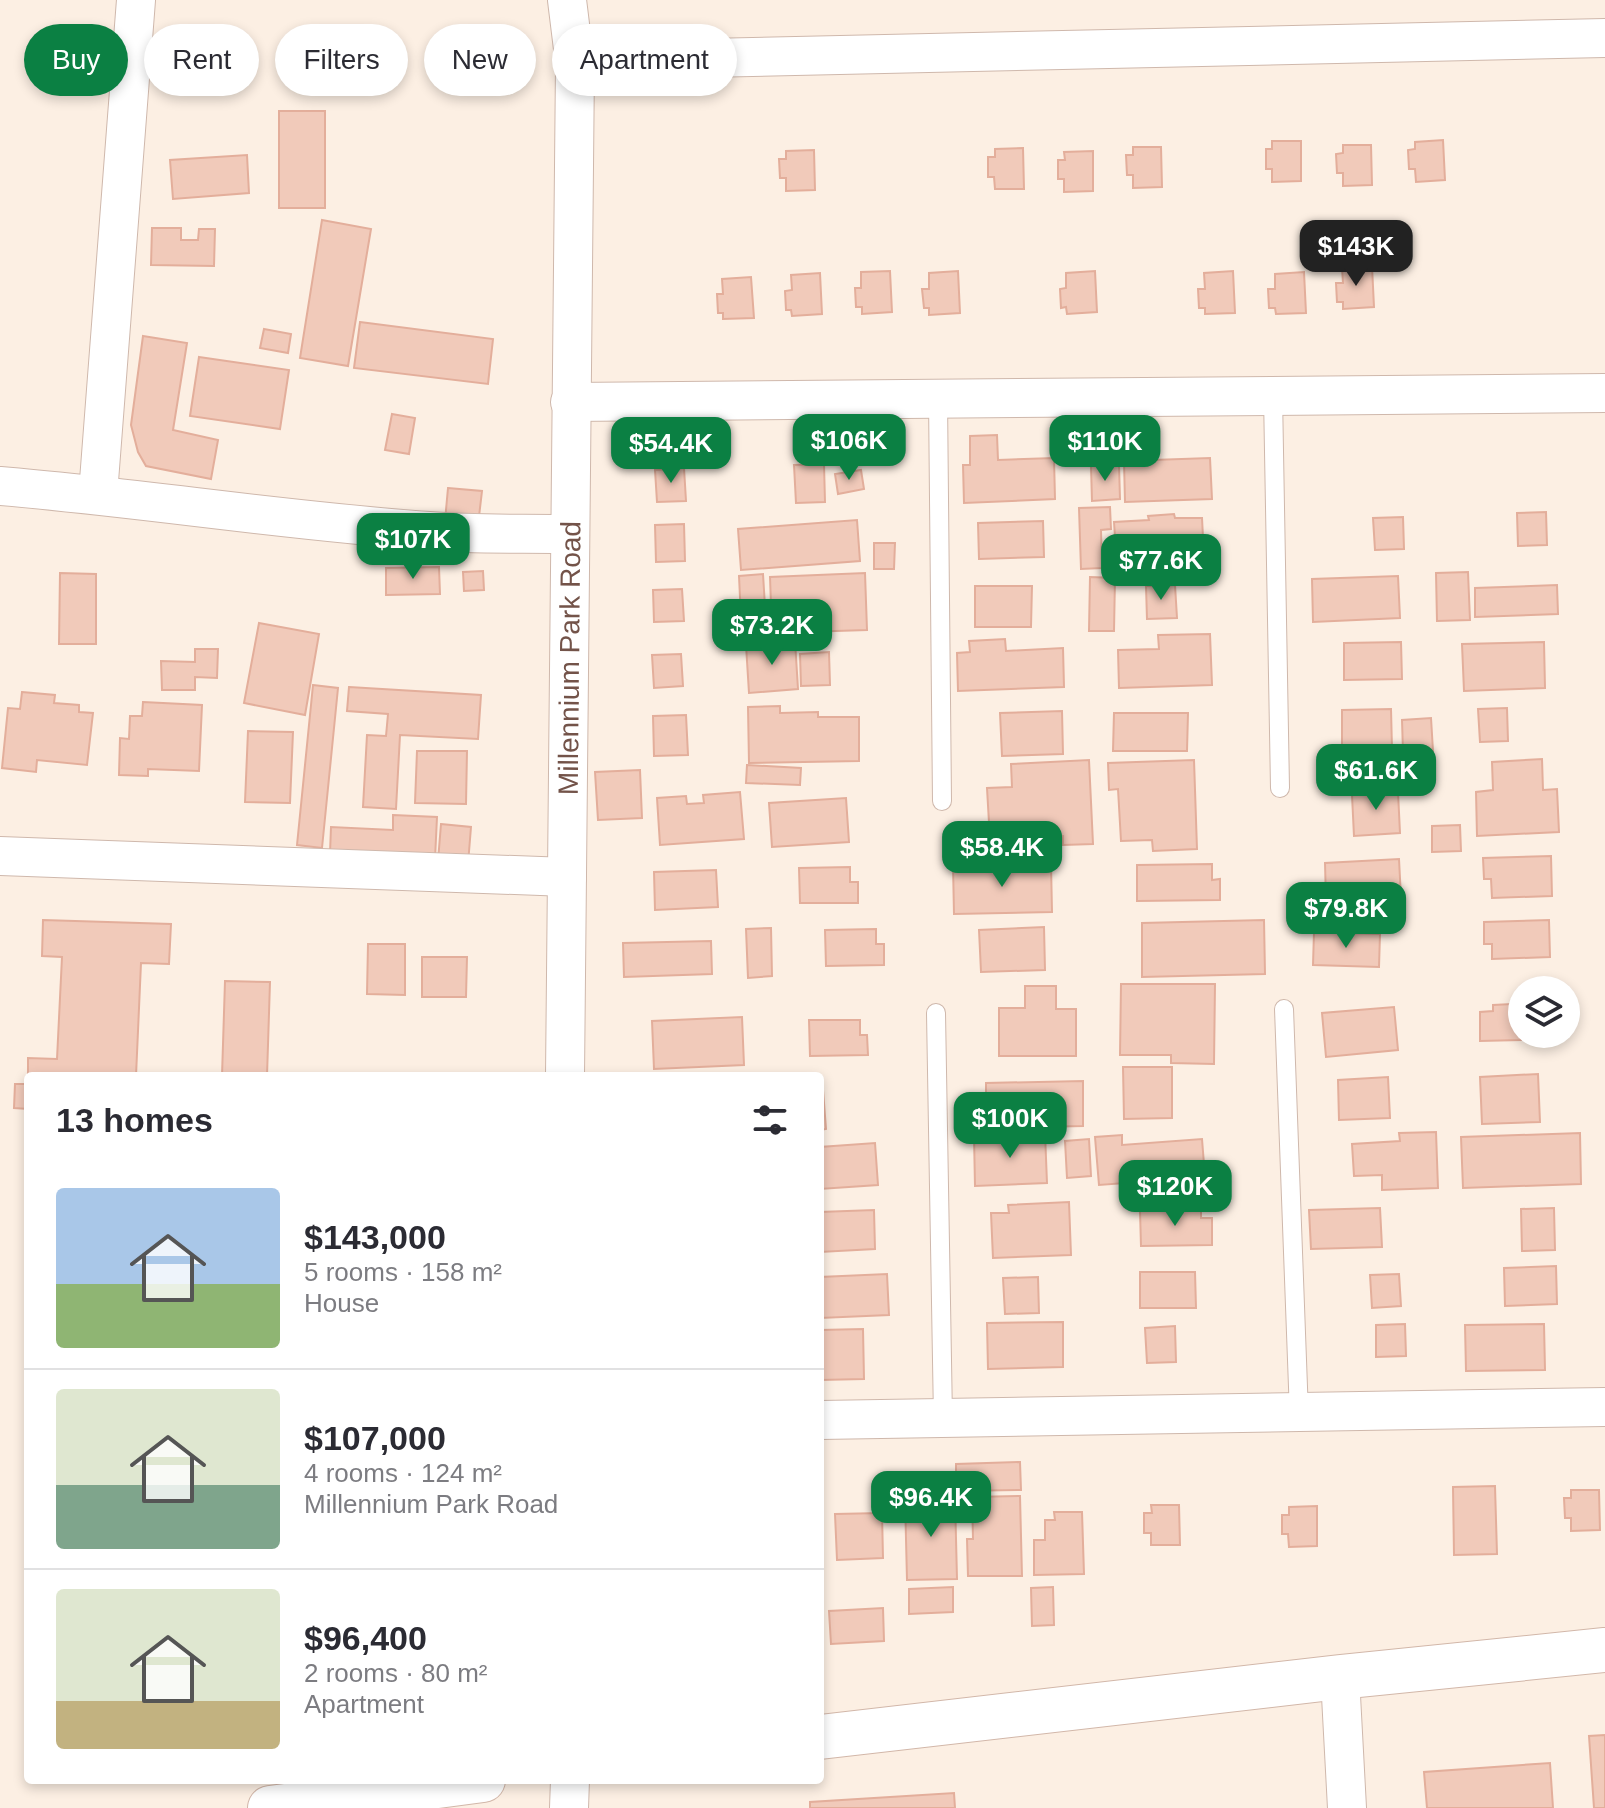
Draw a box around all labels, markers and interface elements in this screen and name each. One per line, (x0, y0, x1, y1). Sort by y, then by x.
chip: Buy (24, 24, 128, 96)
chip: Rent (144, 24, 259, 96)
chip: Filters (275, 24, 408, 96)
chip: New (424, 24, 536, 96)
chip: Apartment (552, 24, 737, 96)
pin: $143K (1300, 220, 1412, 288)
text: $143K (1318, 231, 1394, 261)
pin: $106K (793, 414, 905, 482)
pin: $110K (1049, 415, 1161, 483)
pin: $54.4K (606, 417, 736, 485)
text: $106K (811, 425, 887, 455)
text: $110K (1067, 426, 1143, 456)
text: $54.4K (629, 428, 713, 458)
pin: $107K (357, 513, 469, 581)
street label: Millennium Park Road (552, 521, 586, 795)
text: $107K (375, 524, 451, 554)
pin: $77.6K (1096, 534, 1226, 602)
text: $77.6K (1119, 545, 1203, 575)
pin: $73.2K (707, 599, 837, 667)
text: $73.2K (730, 610, 814, 640)
pin: $61.6K (1311, 744, 1441, 812)
text: $61.6K (1334, 755, 1418, 785)
pin: $58.4K (937, 821, 1067, 889)
text: $58.4K (960, 832, 1044, 862)
pin: $79.8K (1281, 882, 1411, 950)
text: $79.8K (1304, 893, 1388, 923)
map controls (1508, 976, 1580, 1048)
button: layers (1508, 976, 1580, 1048)
pin: $100K (954, 1092, 1066, 1160)
icon: filters (748, 1098, 792, 1142)
text: 13 homes (56, 1101, 213, 1139)
text: $100K (972, 1103, 1048, 1133)
pin: $120K (1119, 1160, 1231, 1228)
text: $120K (1137, 1171, 1213, 1201)
text: $143,000 (304, 1218, 446, 1256)
icon: home (120, 1220, 216, 1316)
text: 5 rooms · 158 m² (304, 1257, 502, 1287)
text: House (304, 1288, 379, 1318)
text: $107,000 (304, 1419, 446, 1457)
icon: home (120, 1421, 216, 1517)
text: 4 rooms · 124 m² (304, 1458, 502, 1488)
pin: $96.4K (866, 1471, 996, 1539)
text: $96.4K (889, 1482, 973, 1512)
text: Millennium Park Road (304, 1489, 558, 1519)
text: $96,400 (304, 1619, 427, 1657)
icon: home (120, 1621, 216, 1717)
text: 2 rooms · 80 m² (304, 1658, 488, 1688)
text: Apartment (304, 1689, 424, 1719)

